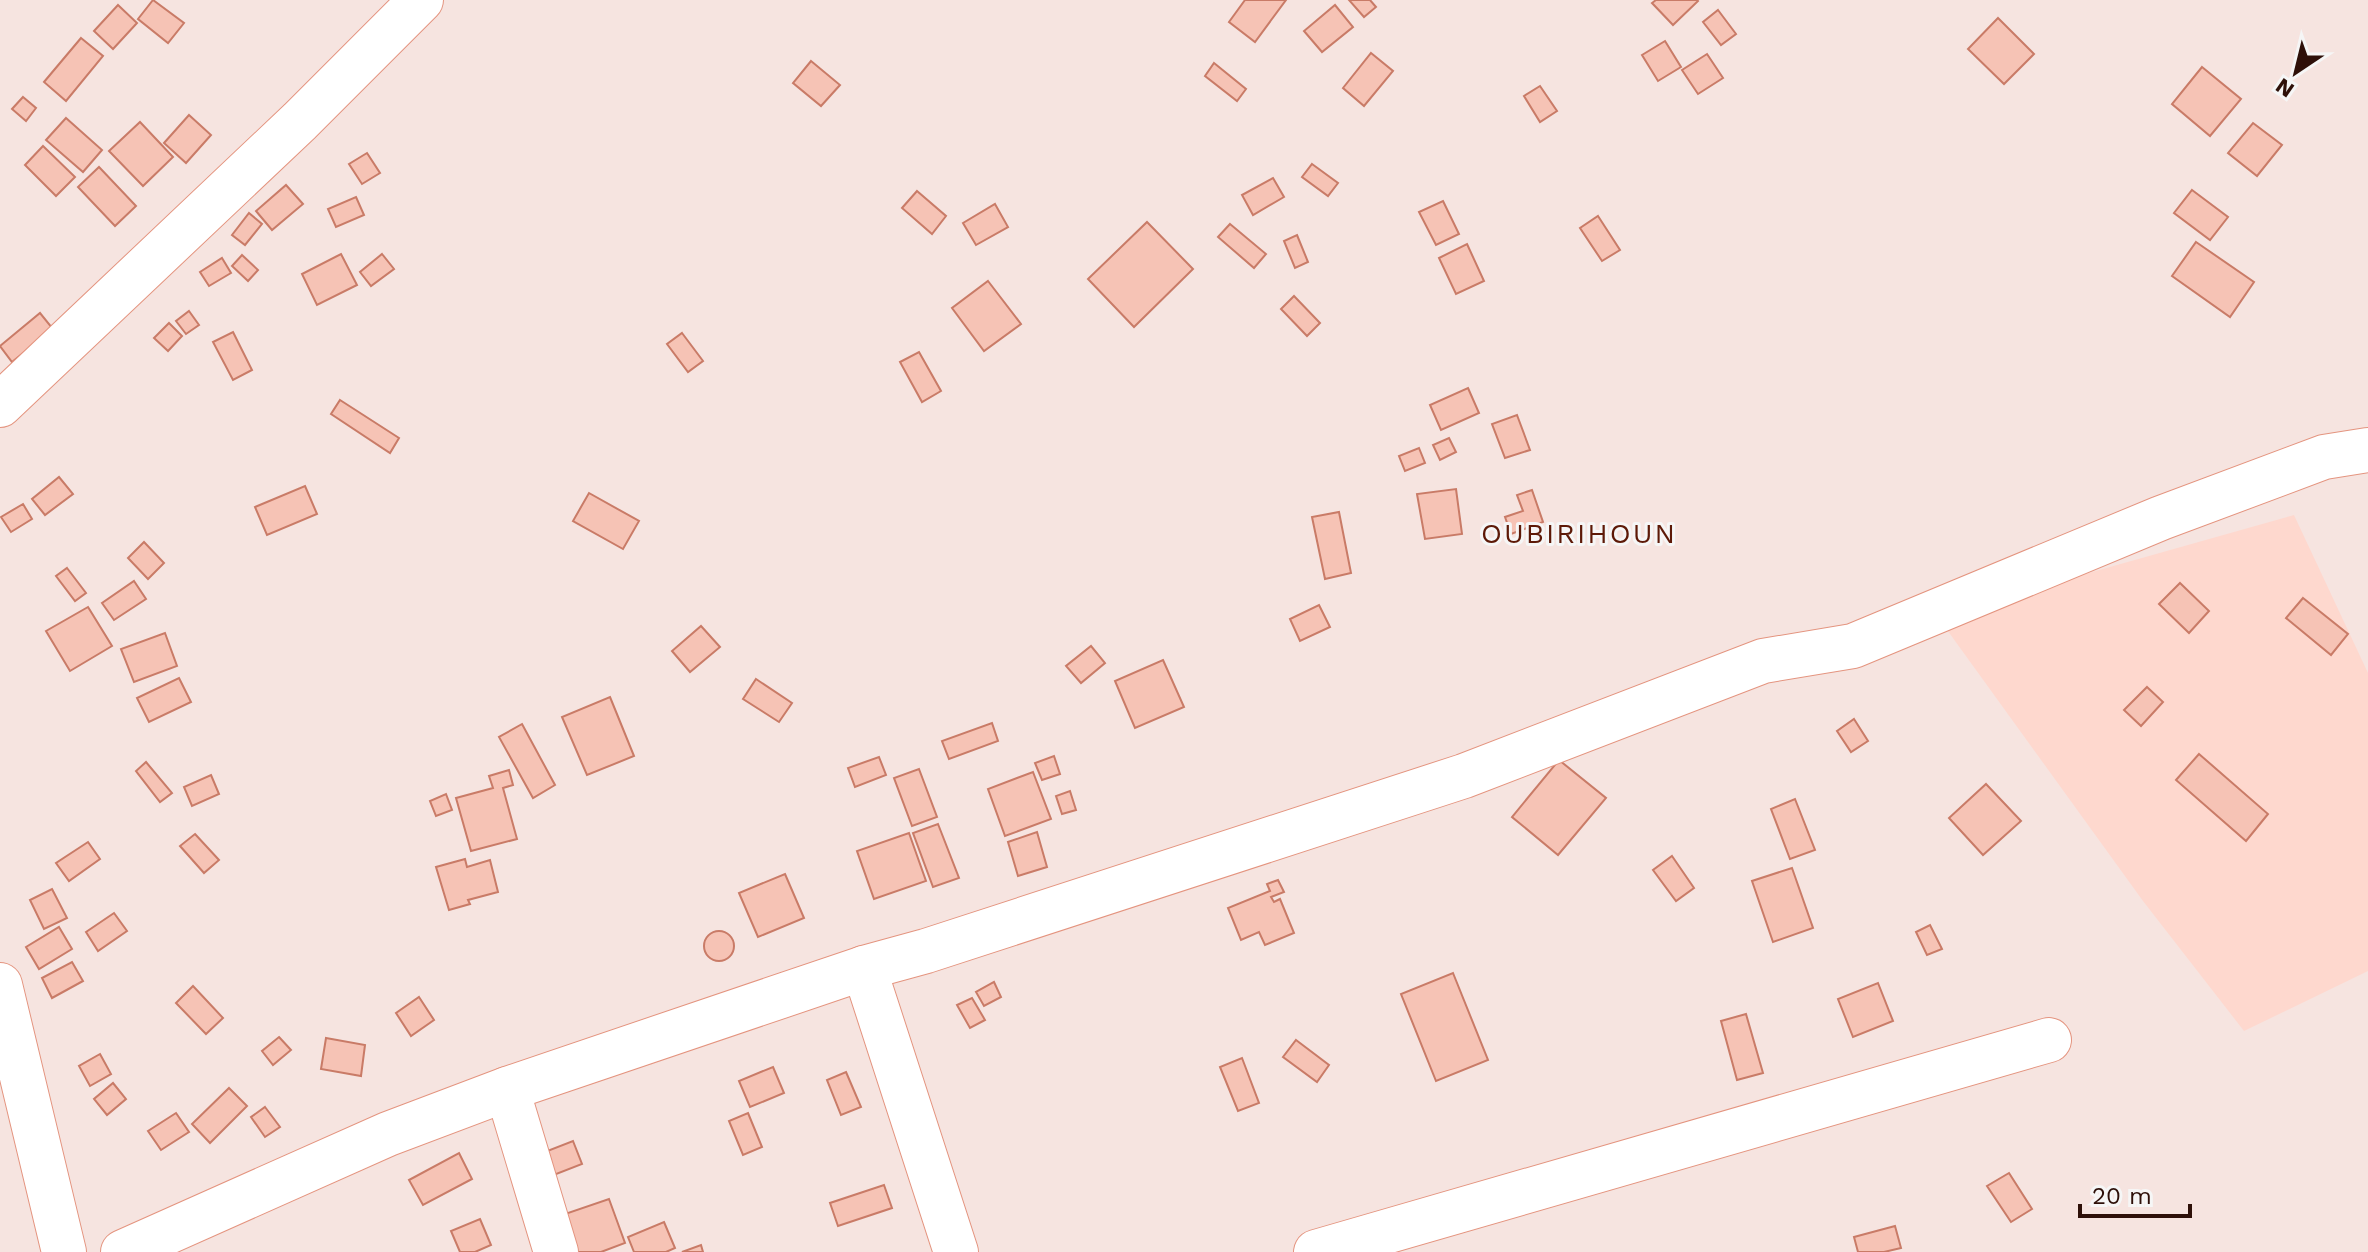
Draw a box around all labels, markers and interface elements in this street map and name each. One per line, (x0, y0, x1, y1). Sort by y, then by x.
north arrow (2256, 32, 2336, 112)
text: N (2271, 73, 2299, 103)
district label: OUBIRIHOUN (1481, 517, 1677, 550)
scale bar (2080, 1168, 2190, 1218)
text: 20 m (2092, 1182, 2152, 1210)

